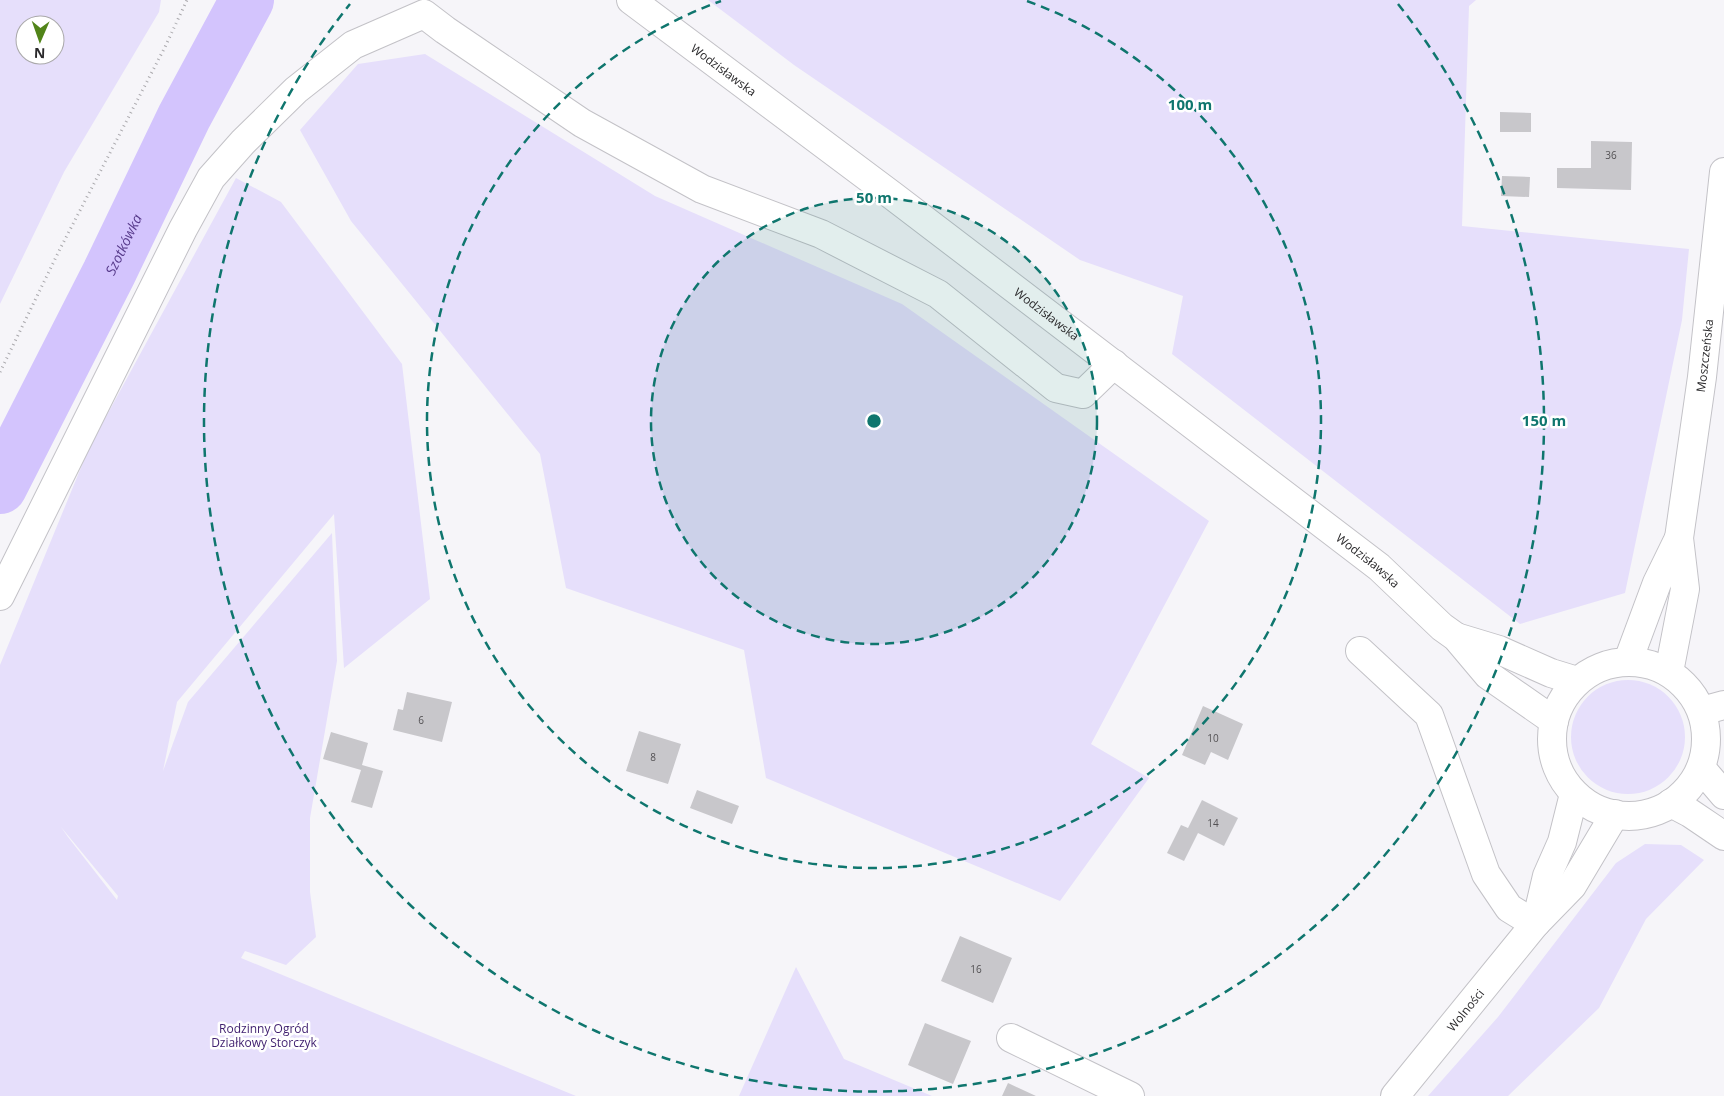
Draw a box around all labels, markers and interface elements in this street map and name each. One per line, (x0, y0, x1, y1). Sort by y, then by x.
north arrow (15, 15, 65, 65)
street label: Wodzisławska (688, 39, 760, 100)
text: N (34, 44, 46, 63)
text: 100 m (1168, 94, 1212, 114)
house number: 36 (1605, 148, 1617, 162)
text: 50 m (856, 187, 892, 207)
water label: Szotkówka (100, 211, 146, 278)
street label: Wodzisławska (1011, 283, 1083, 344)
street label: Moszczeńska (1691, 318, 1717, 393)
text: 150 m (1522, 410, 1566, 430)
centre of rings (865, 412, 883, 430)
street label: Wodzisławska (1333, 529, 1404, 591)
house number: 6 (418, 713, 424, 727)
house number: 10 (1207, 731, 1219, 745)
house number: 8 (650, 750, 656, 764)
house number: 14 (1207, 816, 1219, 830)
house number: 16 (970, 962, 982, 976)
street label: Wolności (1443, 985, 1488, 1035)
park label: Rodzinny Ogród Działkowy Storczyk (211, 1020, 318, 1051)

